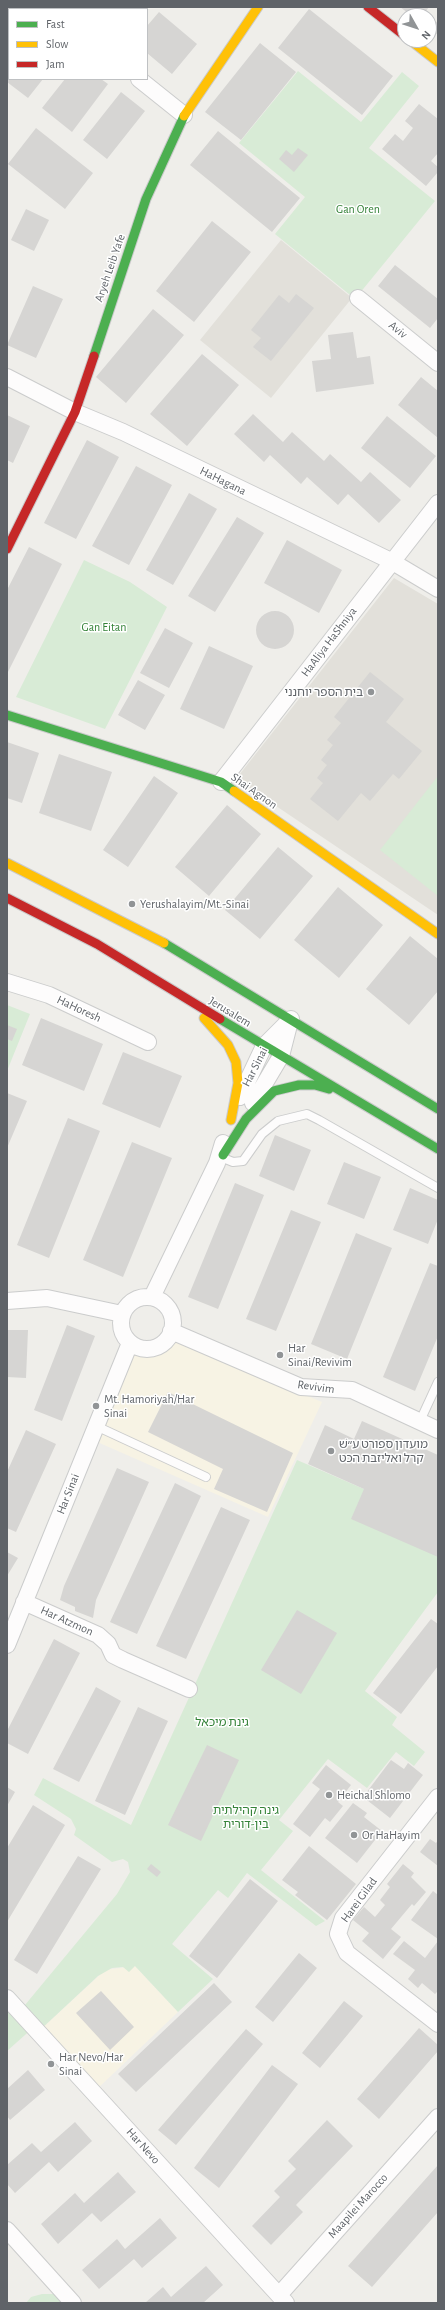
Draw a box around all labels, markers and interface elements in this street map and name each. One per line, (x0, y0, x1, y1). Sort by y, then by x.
legend (8, 8, 148, 80)
north arrow (397, 8, 437, 48)
text: Fast (46, 18, 65, 30)
text: N (419, 29, 433, 42)
text: Slow (46, 38, 68, 50)
text: Jam (46, 58, 65, 70)
park label: Gan Oren (336, 202, 380, 216)
street label: Aryeh Leib Yafe (92, 232, 128, 304)
street label: Aviv (386, 318, 410, 342)
street label: HaHagana (197, 464, 249, 498)
street label: HaAliya HaShniya (298, 604, 360, 680)
park label: Gan Eitan (82, 620, 126, 634)
place label: בית הספר יוחנני (285, 685, 363, 699)
marker: בית הספר יוחנני (366, 687, 376, 697)
street label: Shai Agnon (228, 770, 280, 812)
place label: Yerushalayim/Mt.-Sinai (140, 897, 249, 911)
marker: Yerushalayim/Mt.-Sinai (127, 899, 137, 909)
street label: HaHoresh (55, 992, 103, 1026)
street label: Jerusalem (206, 994, 254, 1030)
street label: Har Sinai (239, 1045, 271, 1089)
place label: Har Sinai/Revivim (288, 1341, 352, 1369)
marker: Har Sinai/Revivim (275, 1350, 285, 1360)
street label: Revivim (297, 1377, 335, 1397)
place label: Mt. Hamoriyah/Har Sinai (104, 1392, 194, 1420)
marker: Mt. Hamoriyah/Har Sinai (91, 1401, 101, 1411)
place label: מועדון ספורט ע״שׁ קרל ואליזבת הכט (339, 1437, 428, 1465)
marker: מועדון ספורט ע״שׁ קרל ואליזבת הכט (326, 1446, 336, 1456)
street label: Har Sinai (53, 1472, 83, 1516)
street label: Har Atzmon (38, 1603, 96, 1639)
park label: גינת מיכאל (195, 1715, 249, 1729)
place label: Heichal Shlomo (337, 1788, 411, 1802)
marker: Heichal Shlomo (324, 1790, 334, 1800)
park label: גינה קהילתית בין-דורית (213, 1803, 279, 1831)
place label: Or HaHayim (362, 1828, 420, 1842)
marker: Or HaHayim (349, 1830, 359, 1840)
street label: Harei Gilad (338, 1875, 380, 1925)
place label: Har Nevo/Har Sinai (59, 2050, 123, 2078)
marker: Har Nevo/Har Sinai (46, 2059, 56, 2069)
street label: Har Nevo (123, 2125, 163, 2167)
street label: Maapilei Marocco (325, 2171, 391, 2241)

